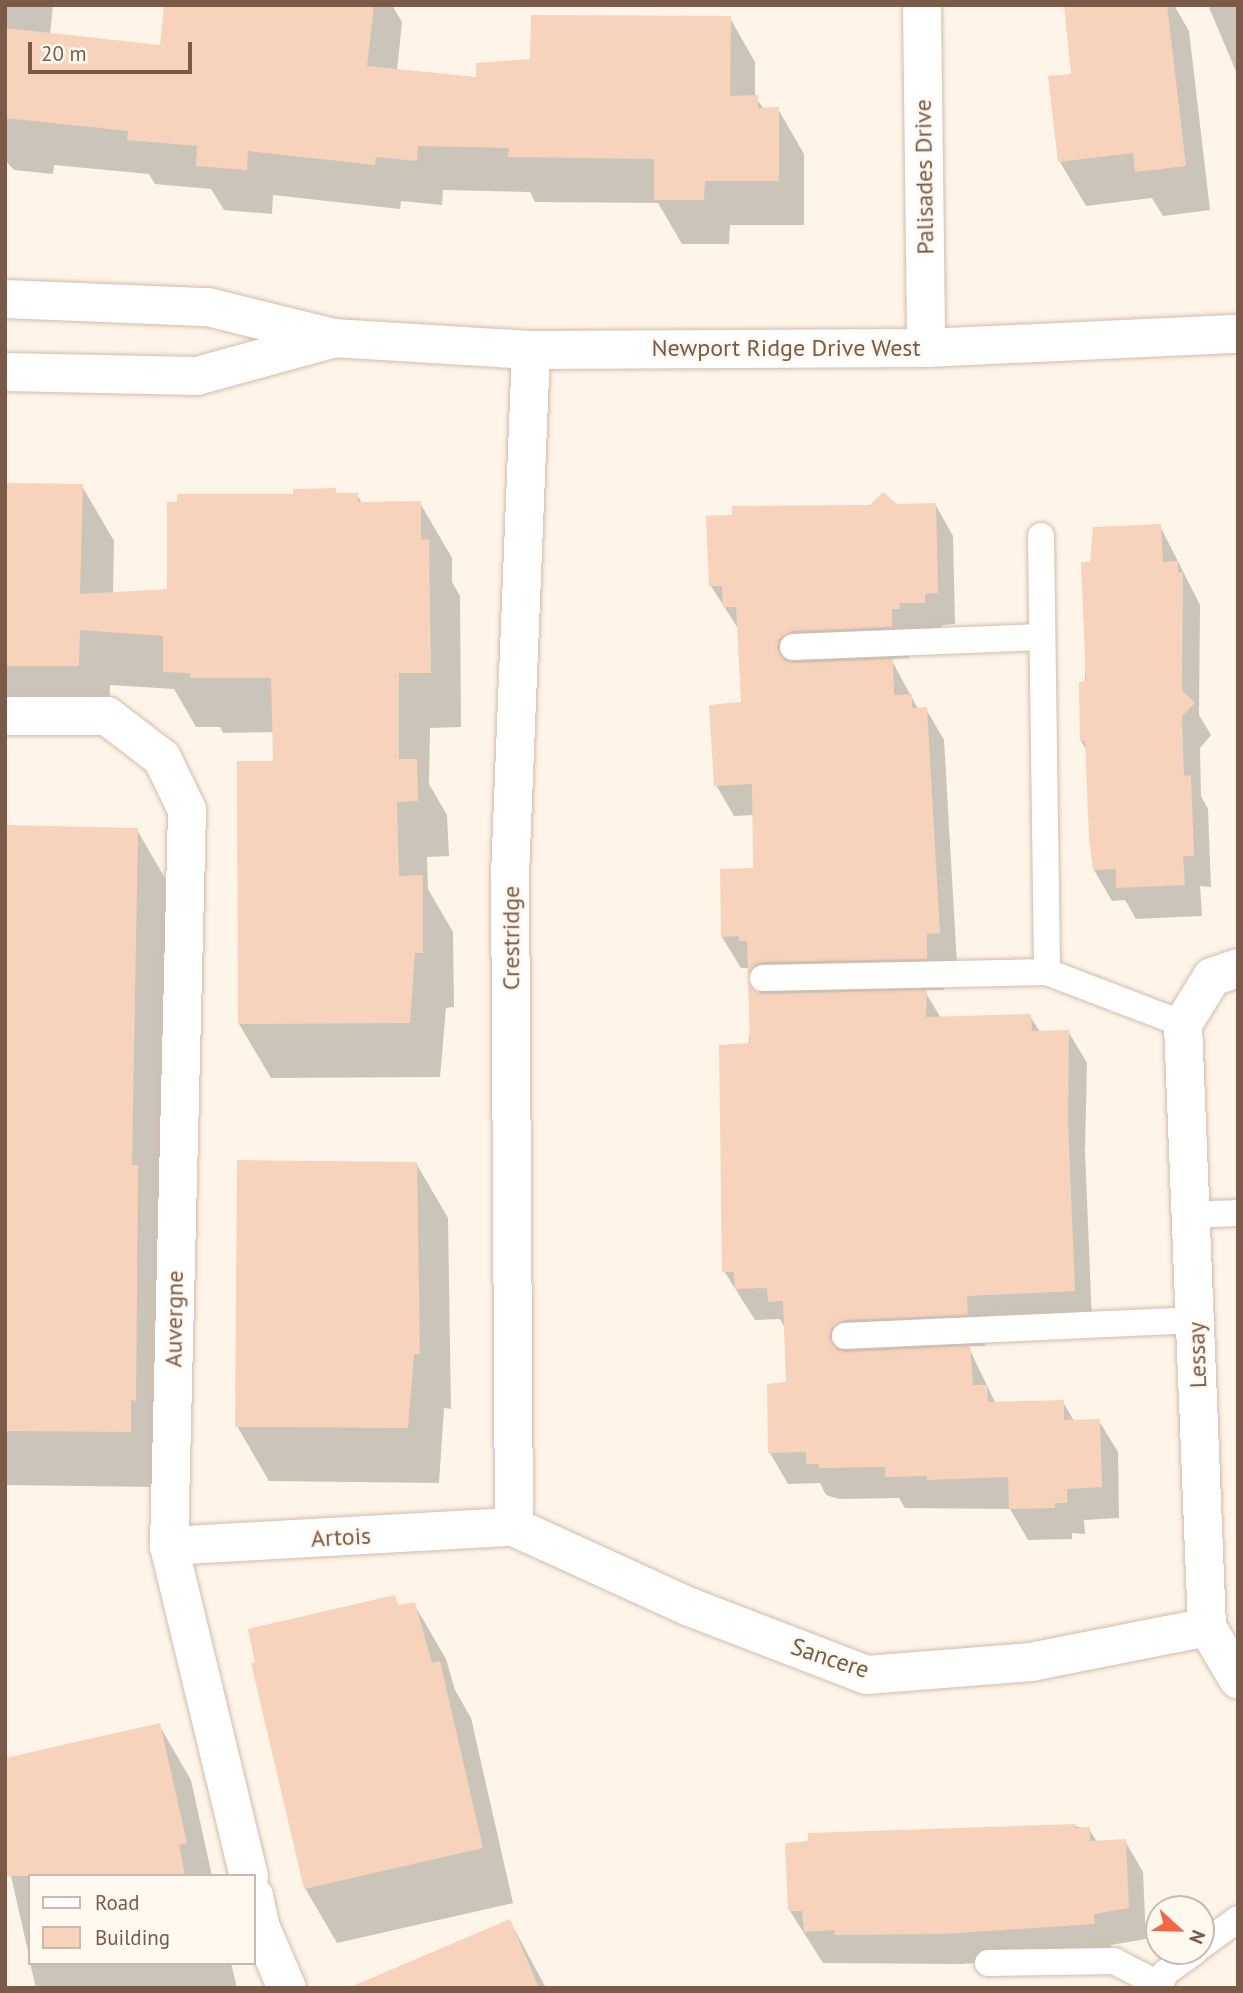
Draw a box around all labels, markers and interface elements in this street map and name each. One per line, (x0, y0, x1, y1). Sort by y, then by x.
scale bar (32, 28, 196, 72)
text: 20 m (41, 40, 87, 67)
street label: Palisades Drive (908, 99, 940, 255)
street label: Newport Ridge Drive West (651, 334, 921, 362)
street label: Crestridge (497, 886, 525, 990)
street label: Auvergne (159, 1270, 189, 1368)
street label: Lessay (1181, 1321, 1213, 1389)
street label: Artois (310, 1521, 372, 1553)
street label: Sancere (787, 1632, 873, 1684)
legend (28, 1874, 256, 1965)
text: Road (95, 1889, 139, 1916)
north arrow (1145, 1895, 1215, 1965)
text: Building (95, 1924, 170, 1951)
text: N (1184, 1927, 1211, 1947)

